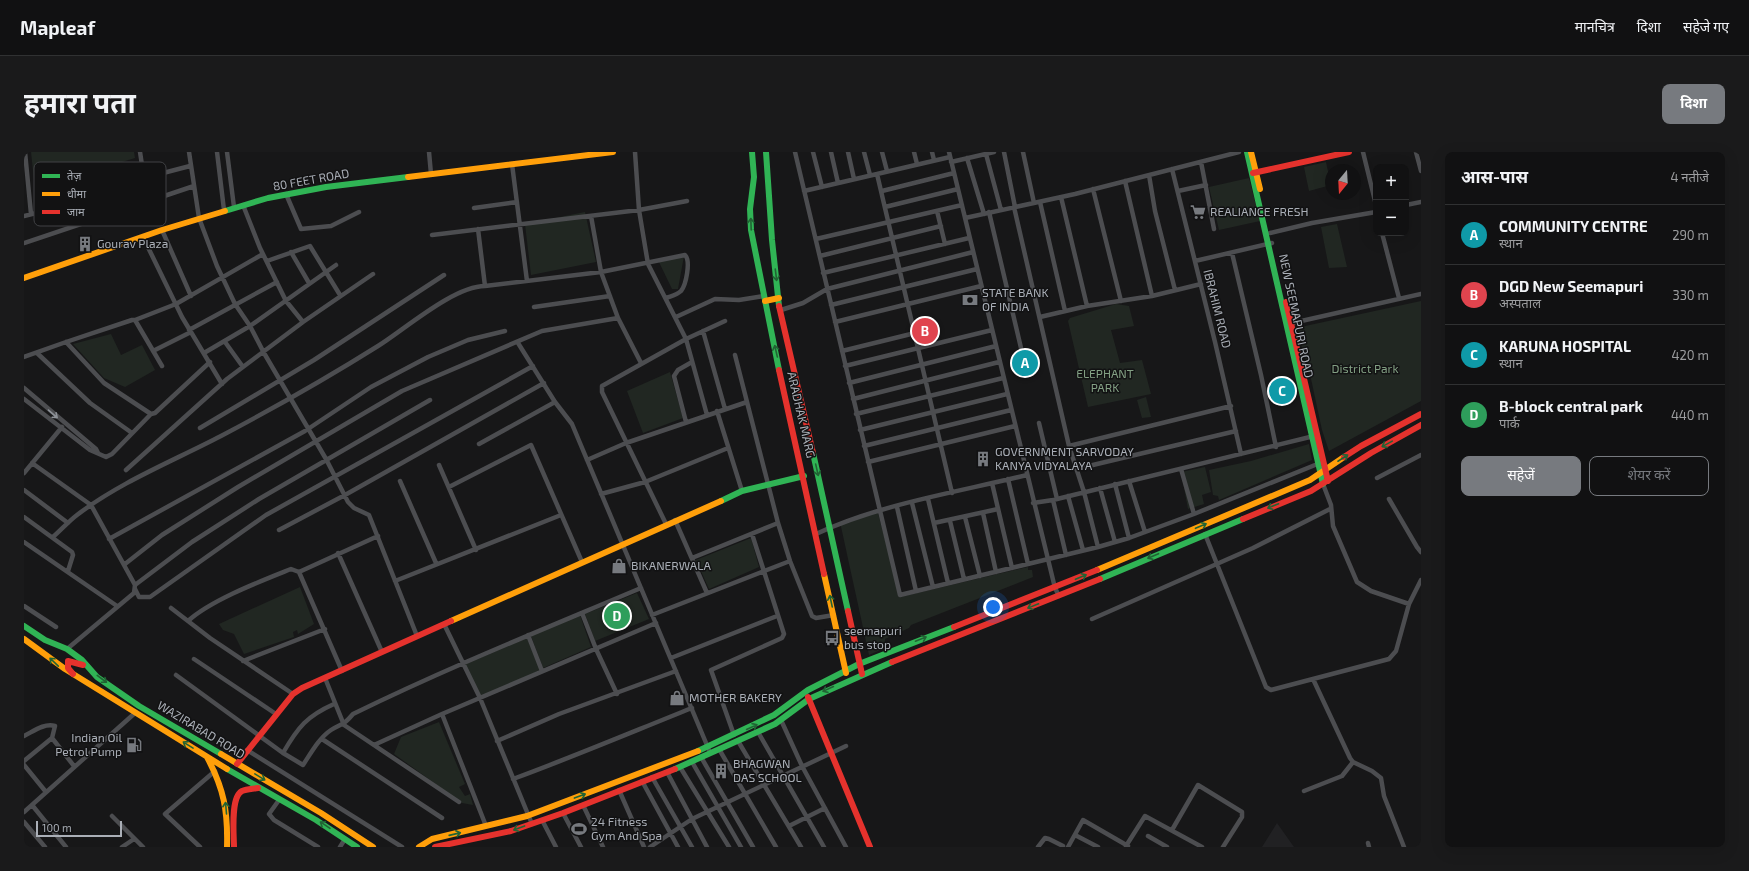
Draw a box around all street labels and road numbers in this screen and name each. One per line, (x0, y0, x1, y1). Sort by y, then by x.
street label: 80 FEET ROAD (272, 165, 350, 193)
street label: NEW SEEMAPURI ROAD (1277, 253, 1317, 379)
street label: IBRAHIM ROAD (1201, 268, 1235, 350)
street label: ARADHAK MARG (785, 370, 819, 459)
street label: WAZIRABAD ROAD (155, 697, 248, 761)

